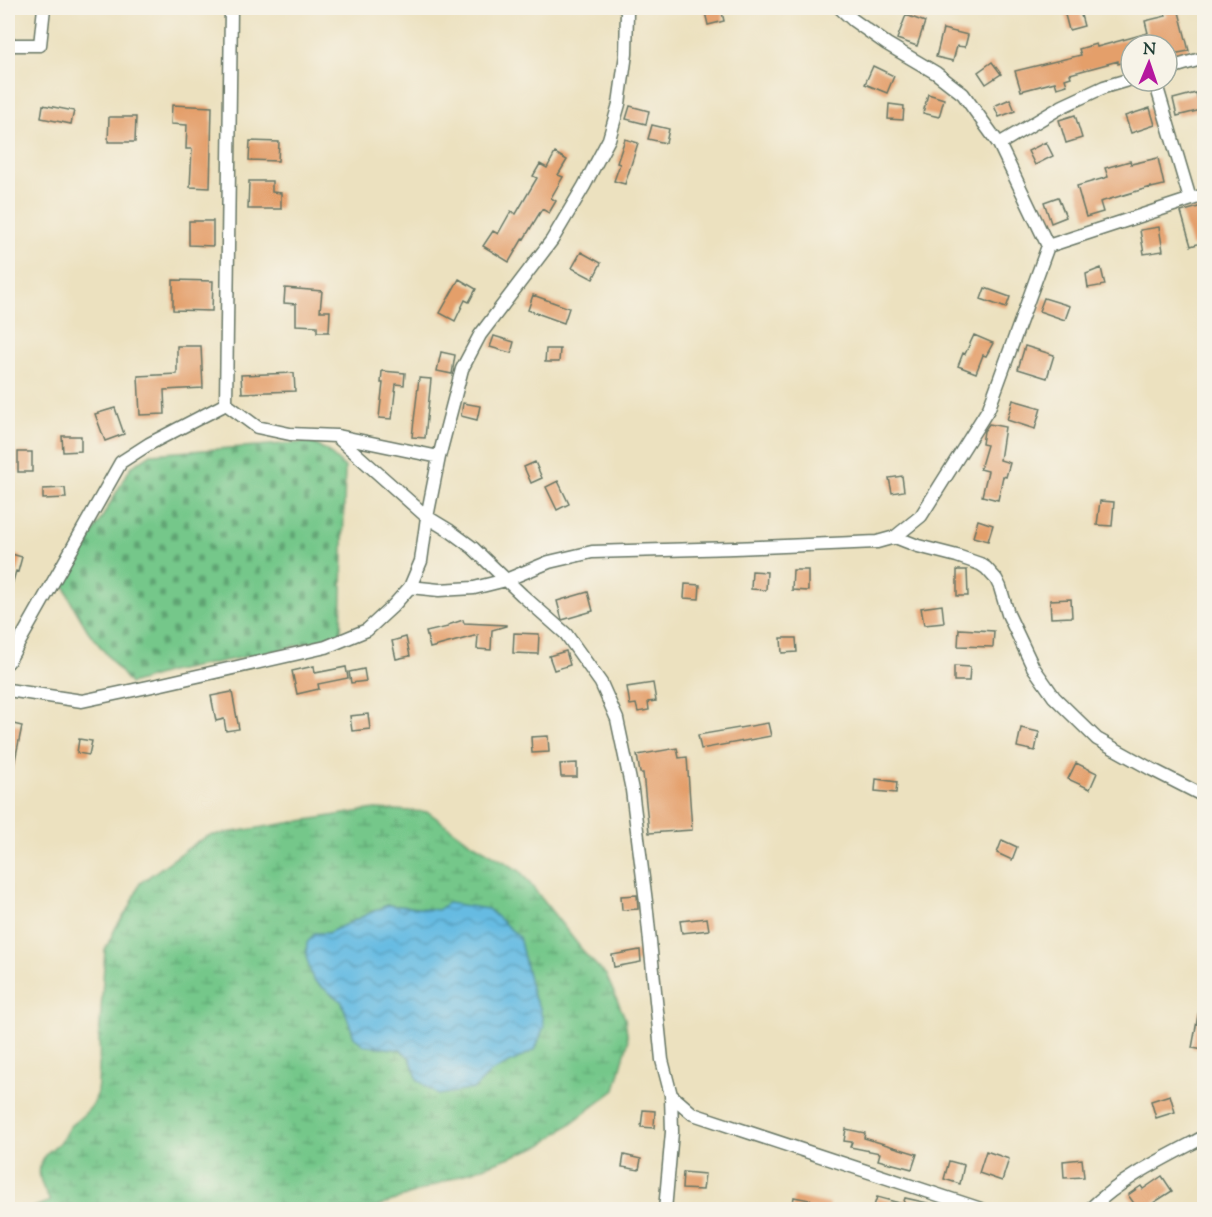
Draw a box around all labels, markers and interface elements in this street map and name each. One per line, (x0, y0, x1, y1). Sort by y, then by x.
north arrow (1119, 33, 1179, 93)
text: N (1143, 39, 1156, 62)

